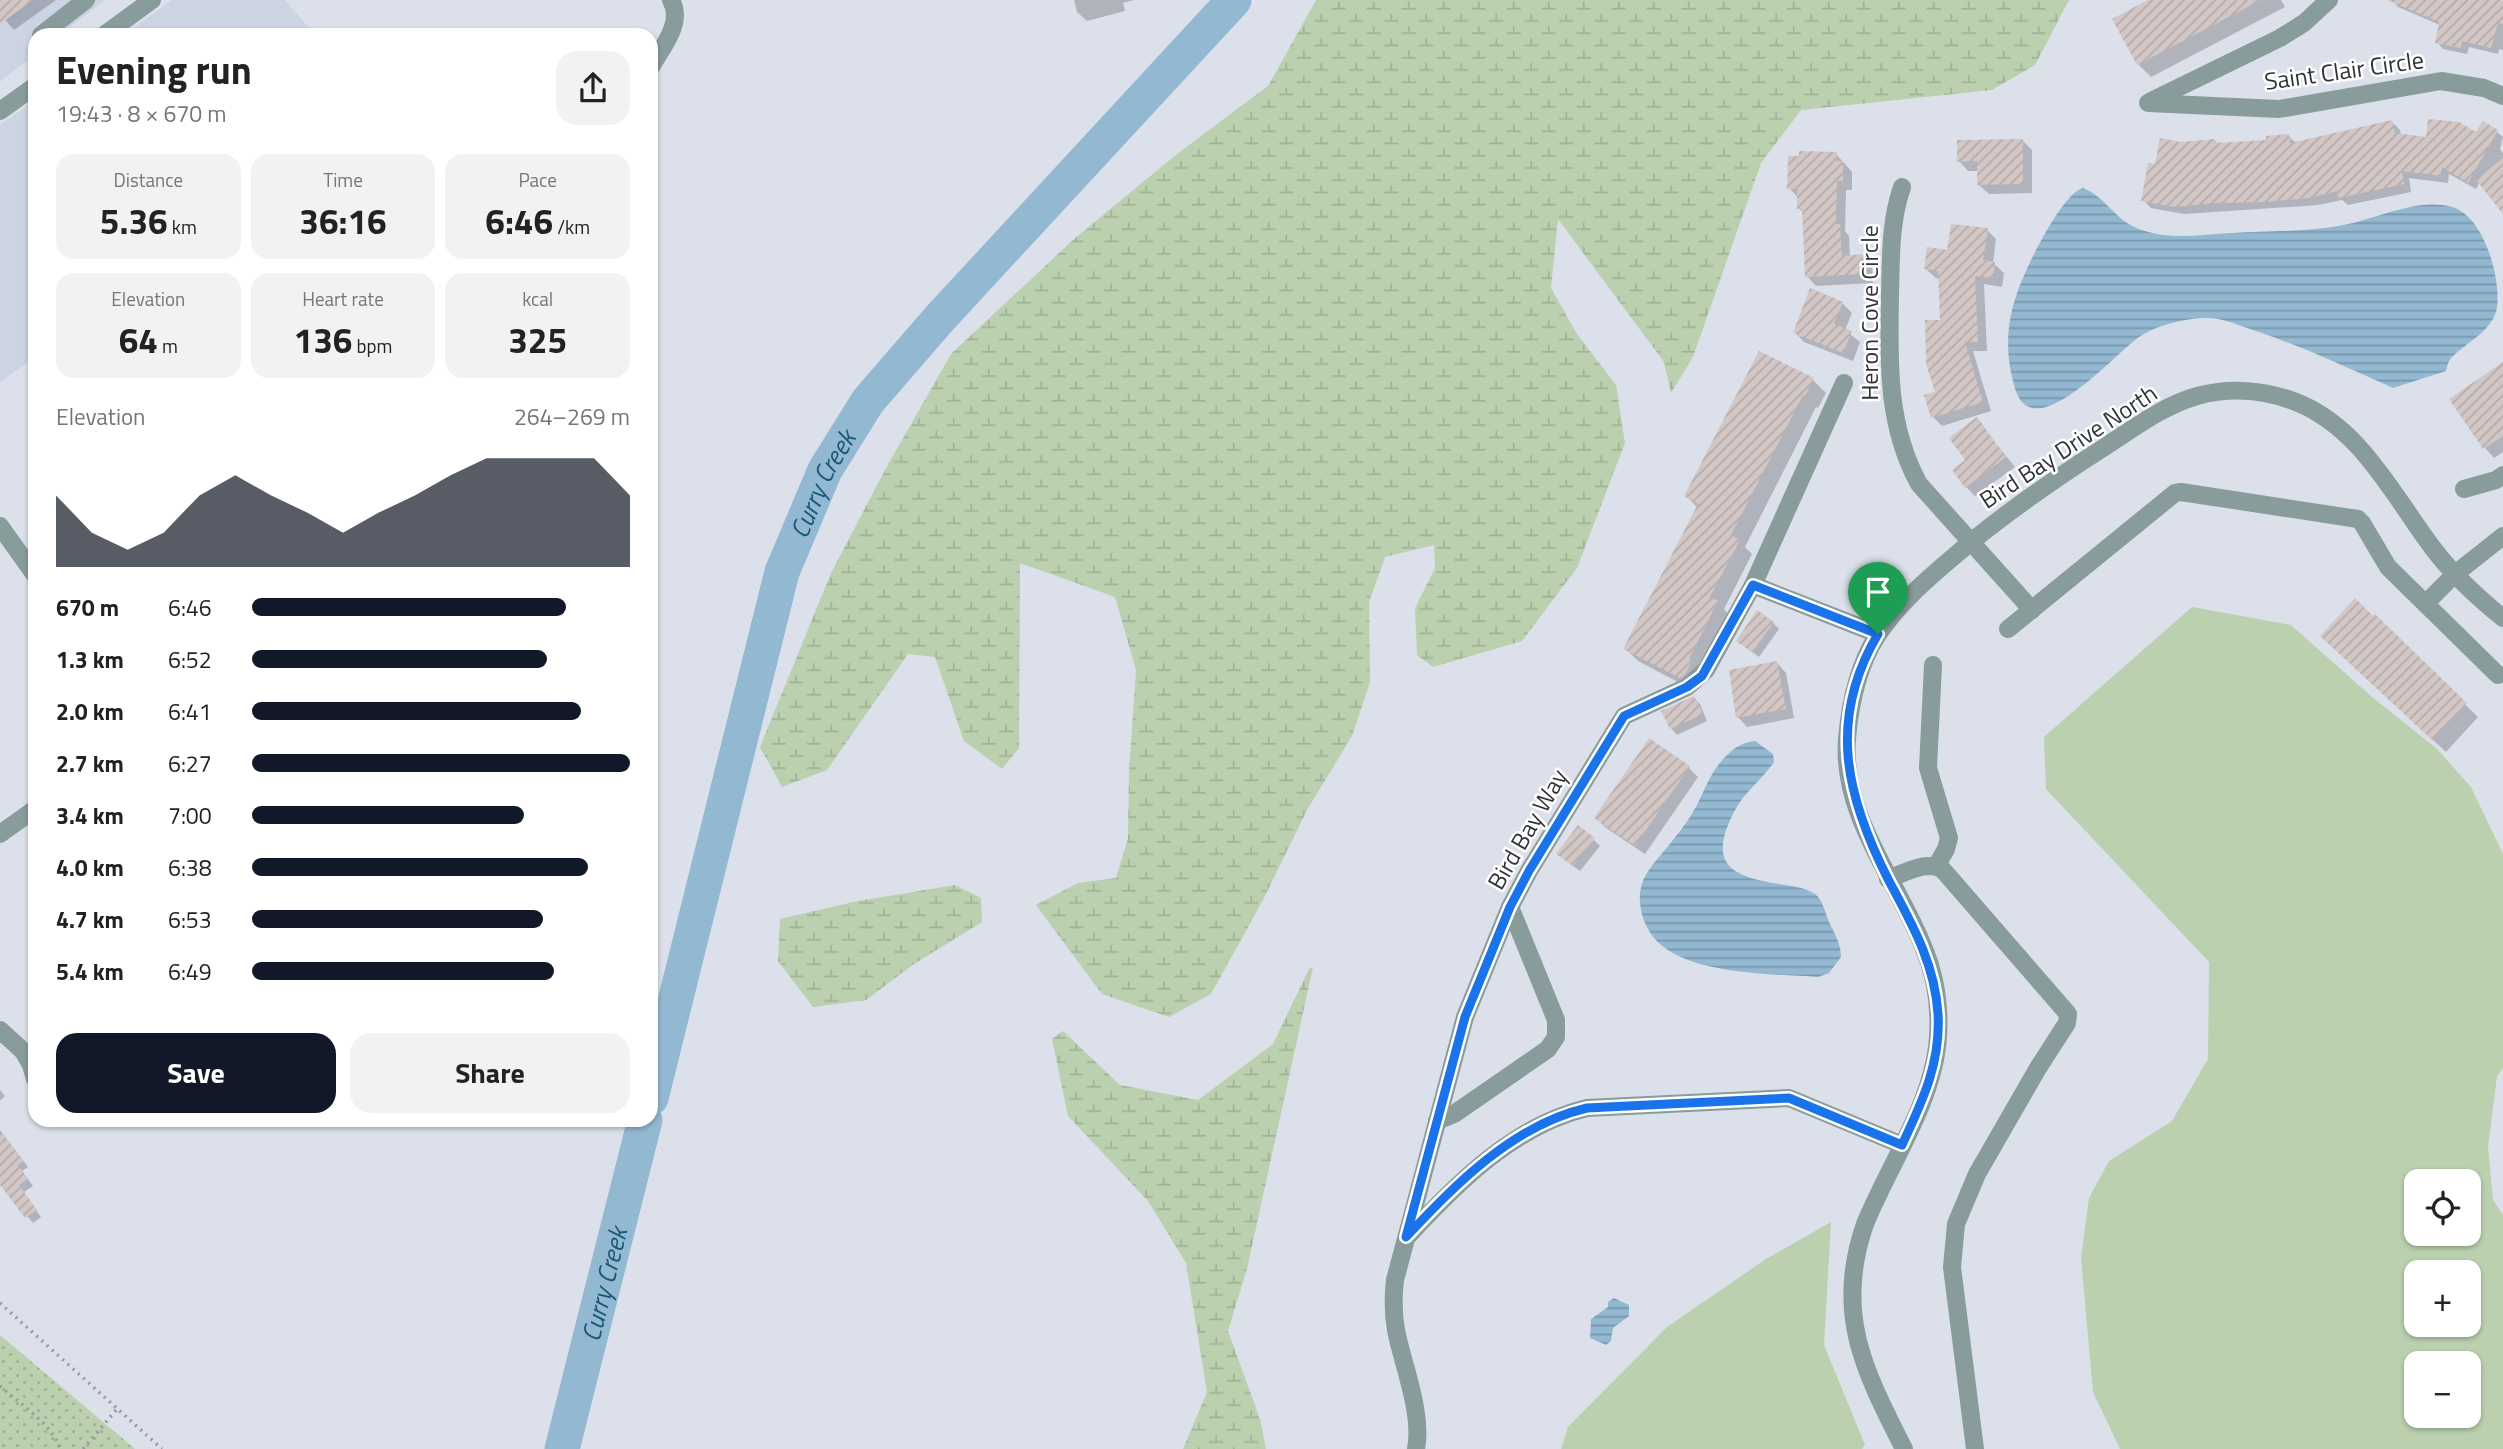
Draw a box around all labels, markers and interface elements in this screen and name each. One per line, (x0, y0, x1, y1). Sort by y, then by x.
text: Evening run (56, 41, 252, 99)
street label: Saint Clair Circle (2262, 41, 2426, 99)
button: share (556, 51, 630, 125)
text: 19:43 · 8 × 670 m (56, 96, 226, 131)
text: Distance (114, 165, 183, 194)
text: Time (323, 165, 363, 194)
text: Pace (518, 165, 557, 194)
text: 5.36 (100, 194, 168, 248)
text: 36:16 (299, 194, 387, 248)
text: 6:46 (485, 194, 553, 248)
text: km (168, 212, 197, 241)
text: /km (553, 212, 590, 241)
street label: Heron Cove Circle (1851, 225, 1887, 401)
text: Elevation (111, 284, 185, 313)
text: Heart rate (302, 284, 384, 313)
text: kcal (522, 284, 553, 313)
text: 64 (119, 313, 158, 367)
text: 136 (294, 313, 352, 367)
text: 325 (508, 313, 567, 367)
text: m (158, 331, 178, 360)
text: bpm (352, 331, 392, 360)
street label: Bird Bay Drive North (1972, 375, 2164, 517)
text: Elevation (56, 399, 145, 434)
text: 264–269 m (514, 399, 630, 434)
water label: Curry Creek (779, 419, 867, 544)
pin (1848, 562, 1908, 634)
icon: arrive (1859, 573, 1897, 611)
text: 670 m (56, 590, 119, 625)
text: 6:46 (168, 590, 212, 625)
text: 1.3 km (56, 642, 124, 677)
text: 6:52 (168, 642, 212, 677)
text: 2.0 km (56, 694, 124, 729)
text: 6:41 (168, 694, 212, 729)
text: 2.7 km (56, 746, 124, 781)
text: 6:27 (168, 746, 212, 781)
street label: Bird Bay Way (1478, 762, 1576, 896)
text: 3.4 km (56, 798, 124, 833)
text: 7:00 (168, 798, 212, 833)
text: 4.0 km (56, 850, 124, 885)
text: 6:38 (168, 850, 212, 885)
text: 4.7 km (56, 902, 124, 937)
text: 6:53 (168, 902, 212, 937)
text: 5.4 km (56, 954, 124, 989)
text: 6:49 (168, 954, 212, 989)
button: Save (56, 1033, 336, 1113)
button: Share (350, 1033, 630, 1113)
map controls (2404, 1169, 2481, 1428)
button: locate (2404, 1169, 2481, 1246)
water label: Curry Creek (570, 1220, 638, 1345)
button: + (2404, 1260, 2481, 1337)
button: − (2404, 1351, 2481, 1428)

